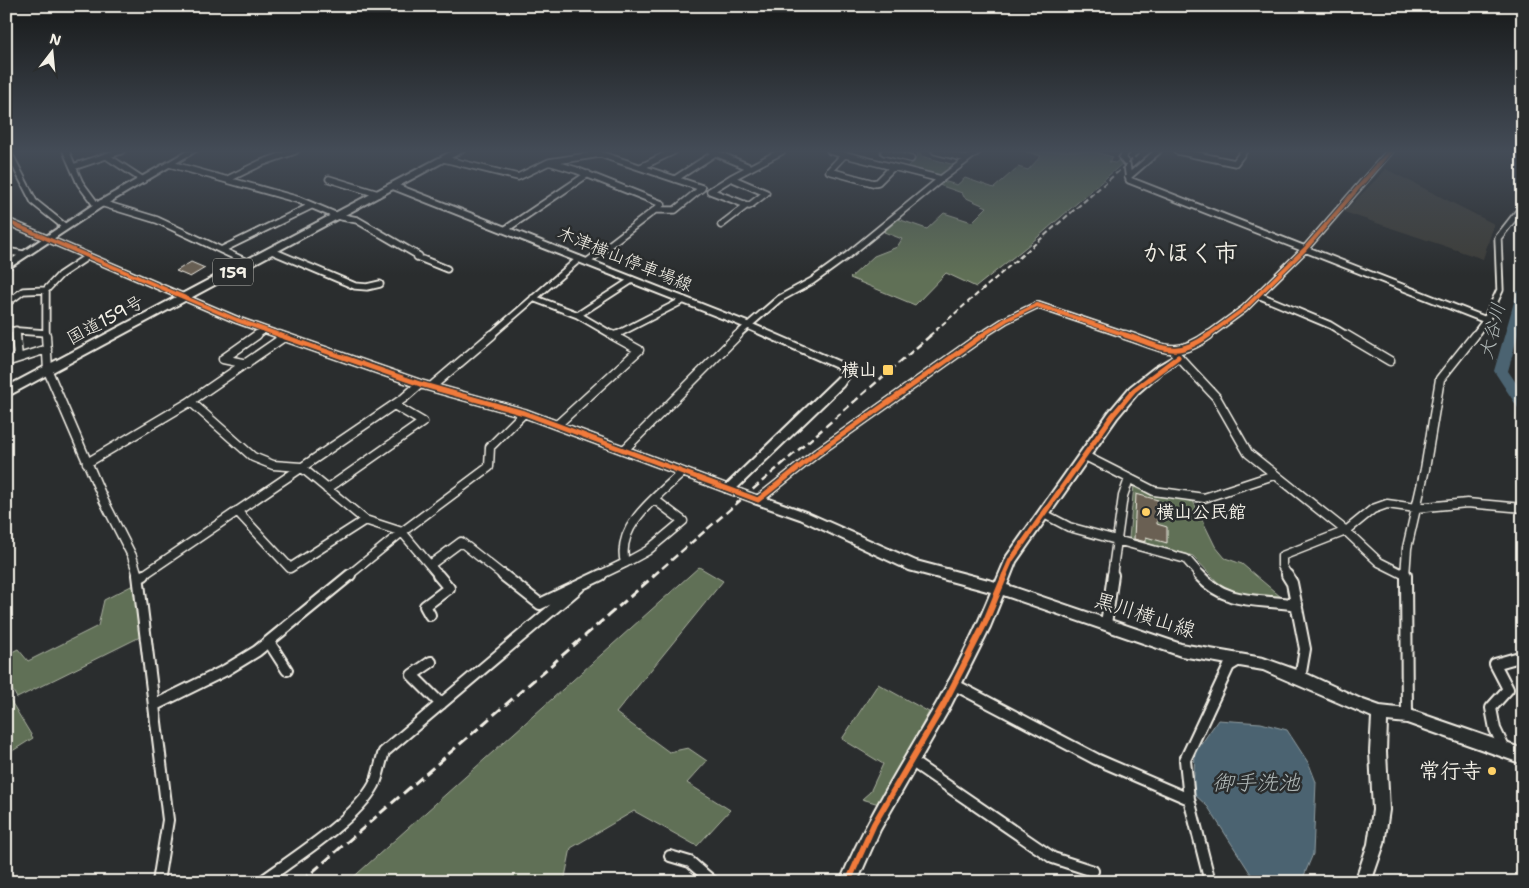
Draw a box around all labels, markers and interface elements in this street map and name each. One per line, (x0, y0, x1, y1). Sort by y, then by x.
north arrow (28, 28, 78, 78)
text: N (48, 29, 63, 50)
street label: 木津横山停車場線 (554, 221, 696, 297)
district label: かほく市 (1142, 237, 1238, 269)
road number: 159 (213, 258, 253, 286)
street label: 国道159号 (62, 290, 148, 350)
water label: 大谷川 (1473, 300, 1511, 362)
place label: 横山 (841, 358, 877, 382)
marker: 横山 (881, 363, 895, 377)
place label: 横山公民館 (1156, 500, 1246, 524)
marker: 横山公民館 (1140, 506, 1152, 518)
street label: 黒川横山線 (1091, 585, 1199, 645)
place label: 常行寺 (1419, 757, 1482, 785)
marker: 常行寺 (1486, 765, 1498, 777)
water label: 御手洗池 (1212, 768, 1301, 797)

